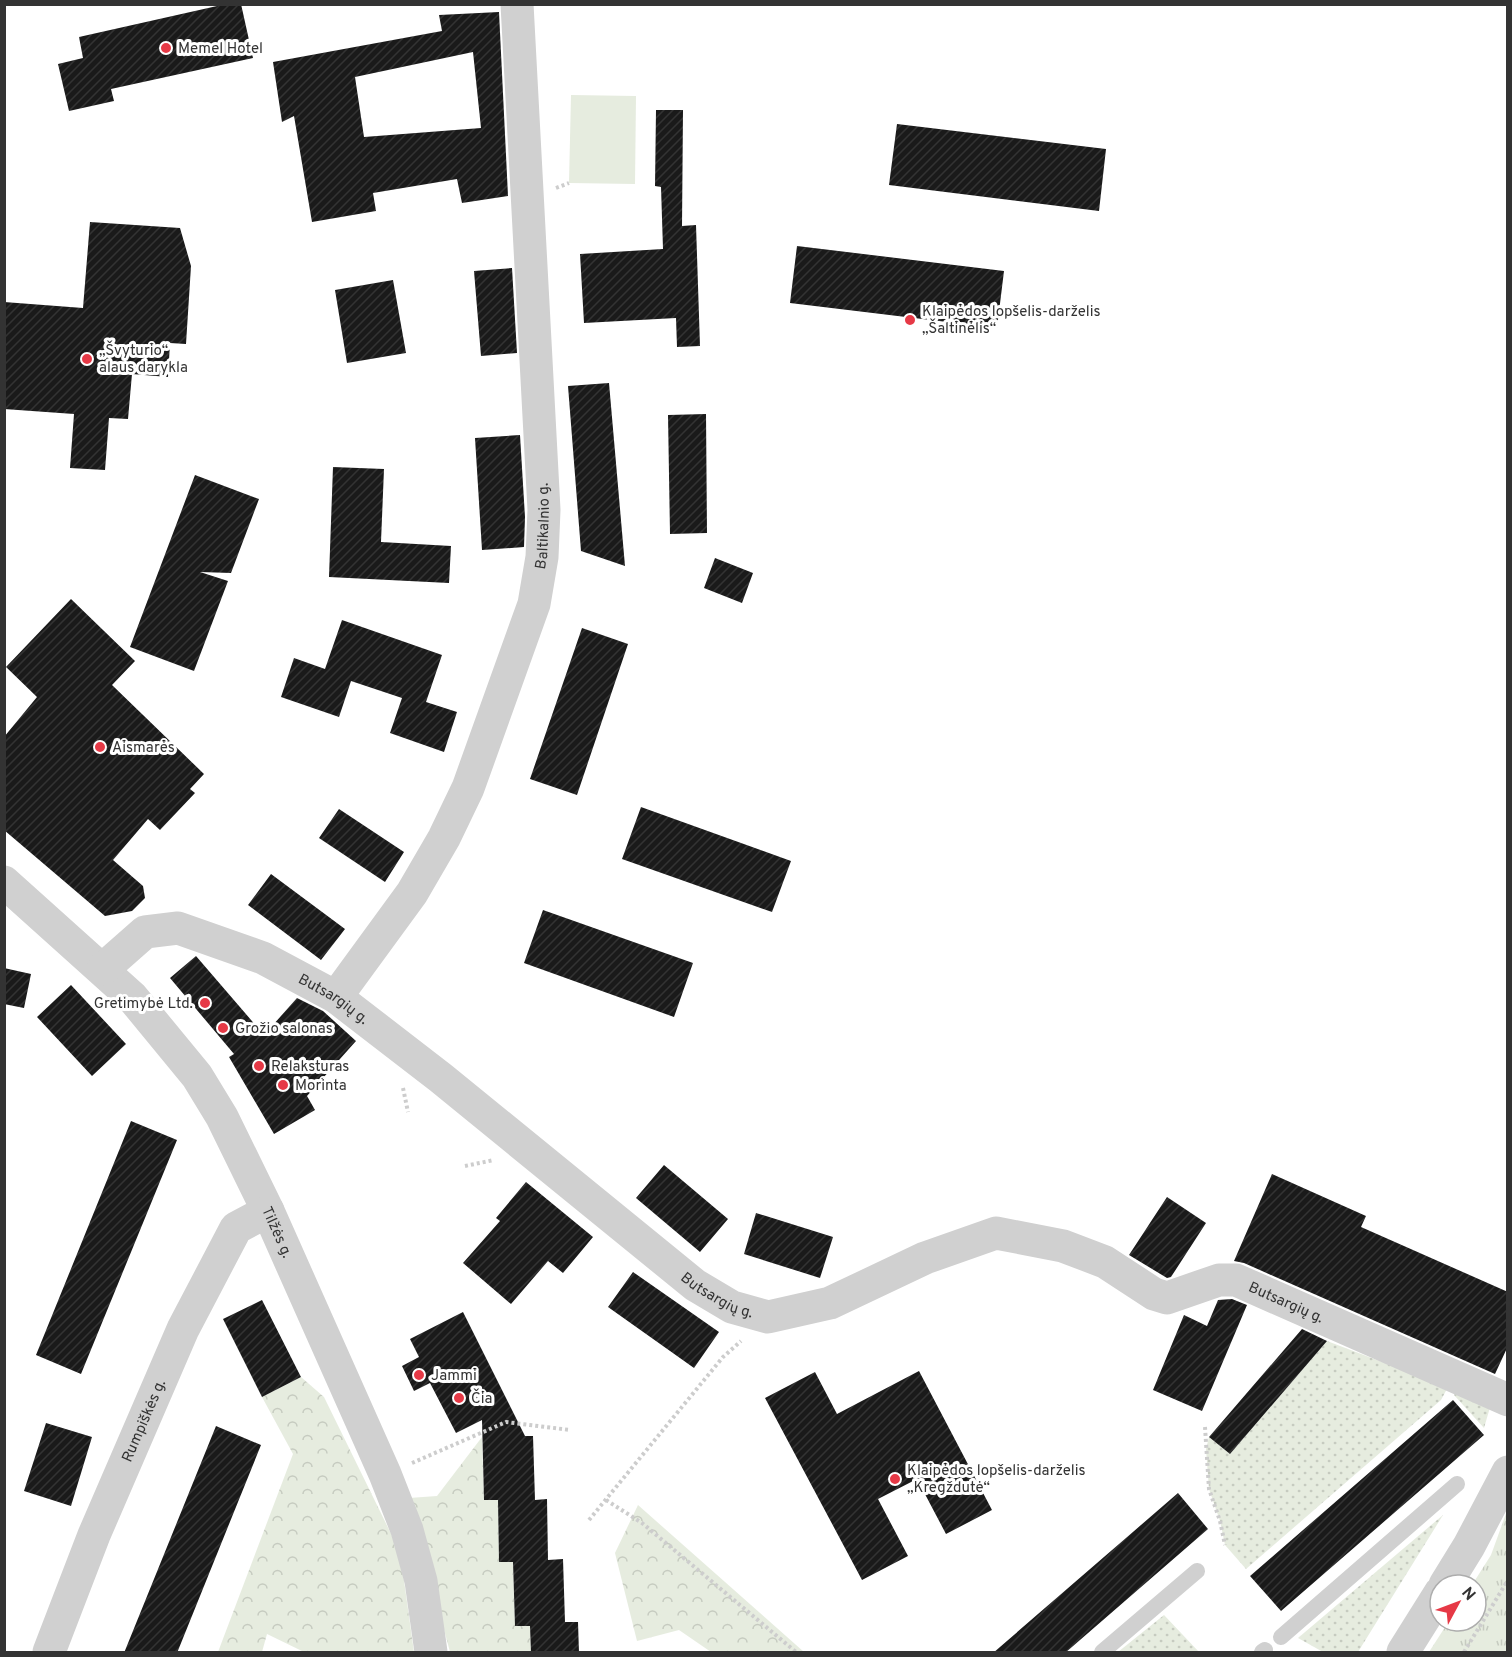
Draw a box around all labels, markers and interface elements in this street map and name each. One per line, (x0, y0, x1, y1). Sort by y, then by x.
place label: Memel Hotel (178, 40, 263, 59)
marker: Memel Hotel (159, 41, 173, 55)
place label: Klaipėdos lopšelis-darželis „Šaltinėlis“ (922, 303, 1101, 339)
marker: Klaipėdos lopšelis-darželis „Šaltinėlis“ (903, 313, 917, 327)
place label: „Švyturio“ alaus darykla (99, 340, 188, 378)
marker: „Švyturio“ alaus darykla (80, 352, 94, 366)
street label: Baltikalnio g. (532, 482, 555, 571)
place label: Aismarės (112, 739, 175, 758)
marker: Aismarės (93, 740, 107, 754)
street label: Butsargių g. (294, 970, 372, 1030)
place label: Gretimybė Ltd. (94, 995, 193, 1014)
marker: Gretimybė Ltd. (198, 996, 212, 1010)
place label: Grožio salonas (235, 1020, 333, 1039)
marker: Grožio salonas (216, 1021, 230, 1035)
place label: Relaksturas (271, 1058, 349, 1077)
marker: Relaksturas (252, 1059, 266, 1073)
place label: Morinta (295, 1077, 347, 1096)
marker: Morinta (276, 1078, 290, 1092)
street label: Tilžės g. (256, 1204, 296, 1261)
street label: Butsargių g. (676, 1269, 755, 1323)
street label: Butsargių g. (1245, 1279, 1326, 1328)
place label: Jammi (431, 1367, 477, 1386)
marker: Jammi (412, 1368, 426, 1382)
street label: Rumpiškės g. (119, 1377, 171, 1465)
place label: Čia (471, 1388, 492, 1409)
marker: Čia (452, 1391, 466, 1405)
place label: Klaipėdos lopšelis-darželis „Kregždutė“ (907, 1462, 1086, 1498)
marker: Klaipėdos lopšelis-darželis „Kregždutė“ (888, 1472, 902, 1486)
north arrow (1428, 1573, 1488, 1633)
text: N (1456, 1584, 1479, 1605)

